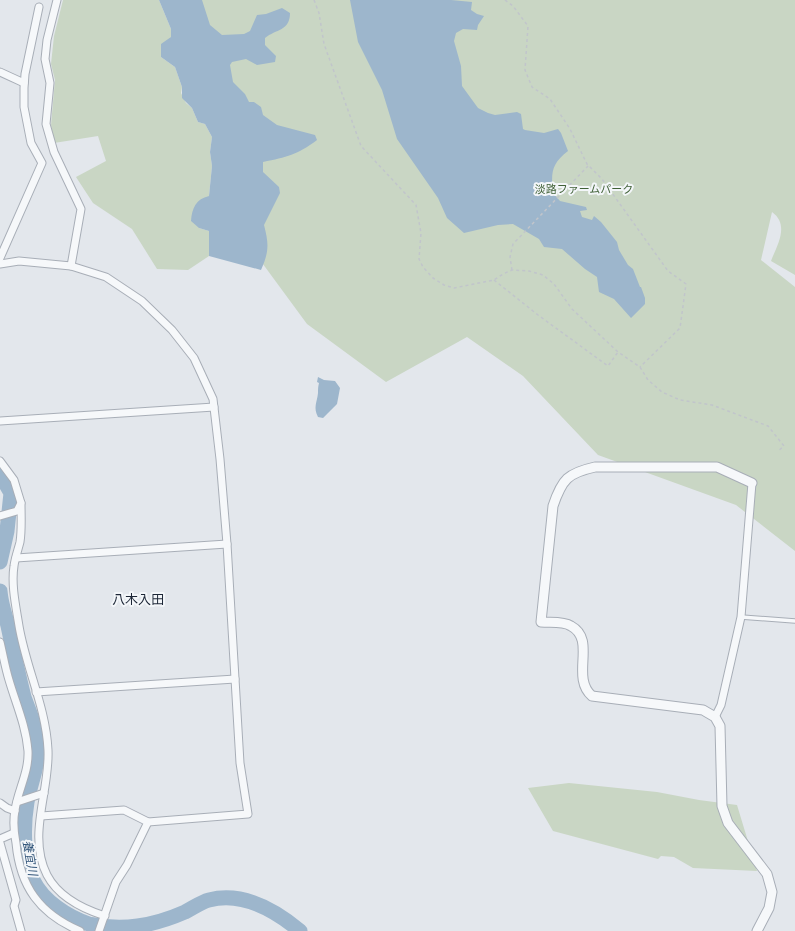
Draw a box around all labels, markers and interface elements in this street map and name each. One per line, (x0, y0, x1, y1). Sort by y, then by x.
park label: 淡路ファームパーク (535, 183, 633, 196)
district label: 八木入田 (112, 592, 164, 608)
water label: 養宜川 (20, 839, 40, 879)

